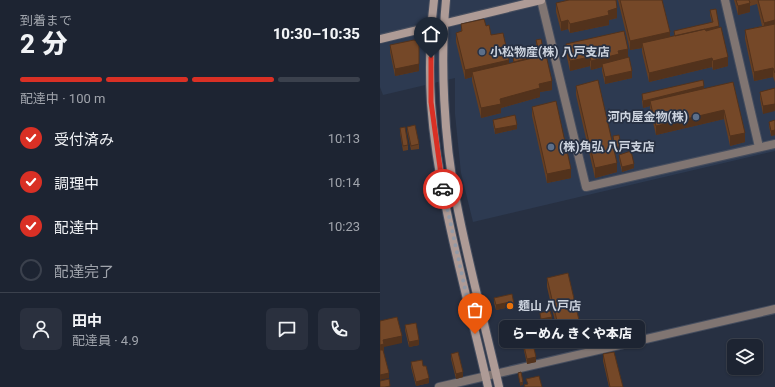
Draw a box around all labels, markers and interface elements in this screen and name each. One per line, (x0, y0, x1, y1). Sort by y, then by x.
text: 到着まで (20, 13, 72, 28)
pin (414, 17, 448, 58)
icon: home (420, 23, 442, 45)
text: 10:30–10:35 (273, 25, 360, 43)
text: 2 分 (20, 29, 67, 59)
place label: 小松物産(株) 八戸支店 (490, 45, 609, 59)
marker: 小松物産(株) 八戸支店 (477, 47, 487, 57)
text: 配達中 · 100 m (20, 91, 105, 106)
place label: 河内屋金物(株) (608, 110, 688, 124)
marker: 河内屋金物(株) (691, 112, 701, 122)
icon: check (20, 127, 42, 149)
text: 受付済み (54, 131, 114, 149)
text: 10:13 (328, 131, 360, 146)
place label: (株)角弘 八戸支店 (559, 140, 654, 154)
marker: (株)角弘 八戸支店 (546, 142, 556, 152)
courier (423, 169, 463, 209)
icon: check (20, 171, 42, 193)
text: 調理中 (54, 175, 99, 193)
text: 10:14 (328, 175, 360, 190)
icon: car (432, 178, 454, 200)
icon: check (20, 215, 42, 237)
text: 配達中 (54, 219, 99, 237)
text: 10:23 (328, 219, 360, 234)
text: 配達完了 (54, 263, 114, 281)
pin (458, 293, 492, 334)
icon: bag (464, 299, 486, 321)
place label: 麺山 八戸店 (518, 299, 581, 313)
marker: 麺山 八戸店 (505, 301, 515, 311)
button: person (20, 308, 62, 350)
button: chat (266, 308, 308, 350)
button: phone (318, 308, 360, 350)
text: 田中 (72, 312, 102, 330)
callout: らーめん きくや本店 (499, 320, 645, 348)
text: らーめん きくや本店 (512, 326, 632, 341)
text: 配達員 · 4.9 (72, 333, 139, 348)
map controls (727, 339, 763, 375)
button: layers (727, 339, 763, 375)

